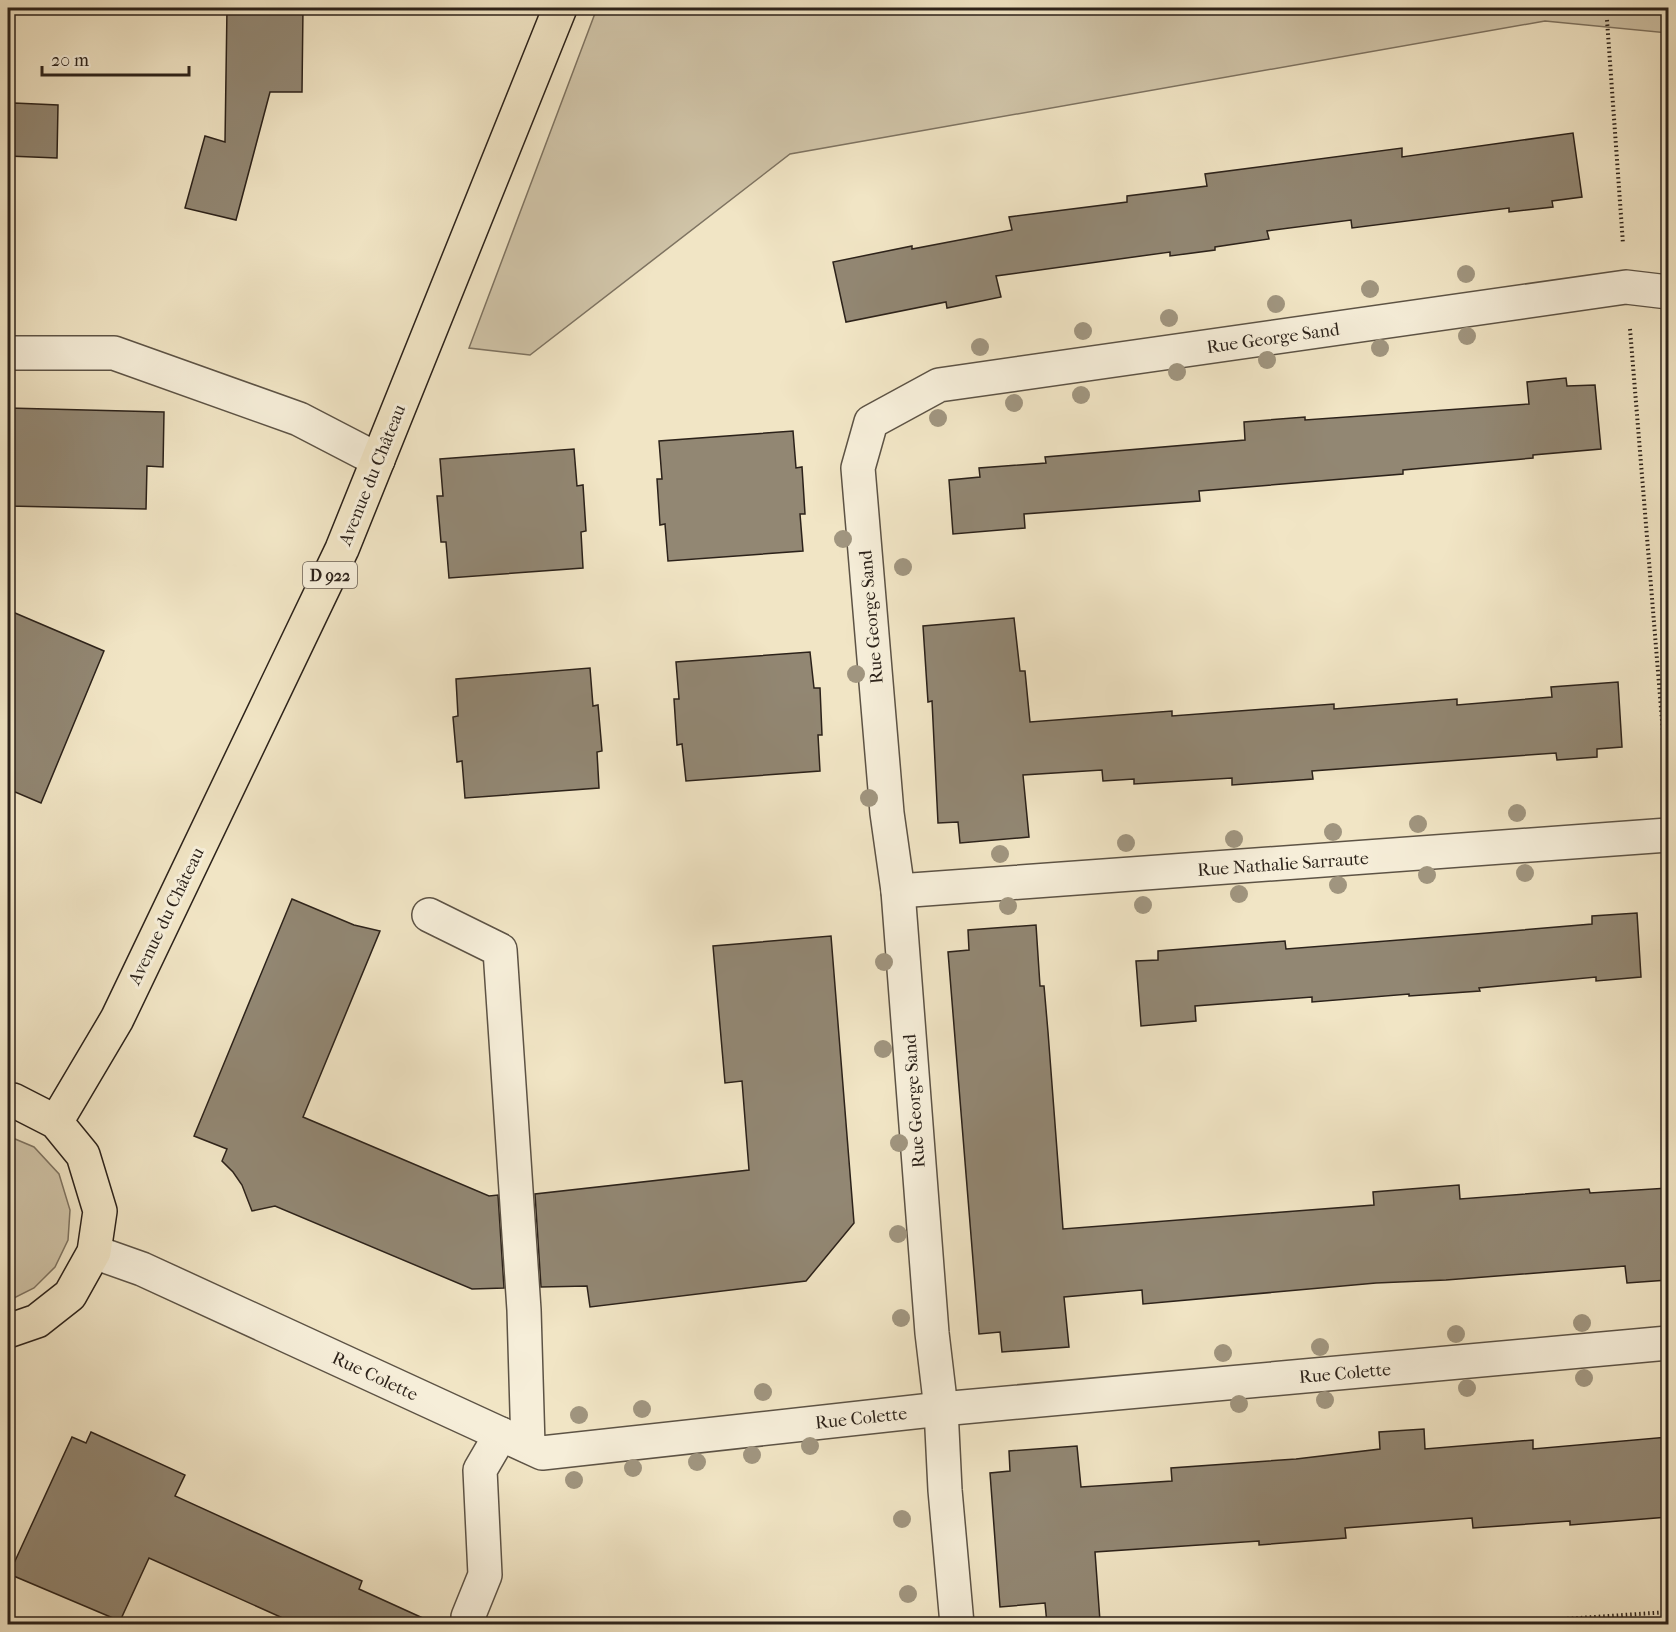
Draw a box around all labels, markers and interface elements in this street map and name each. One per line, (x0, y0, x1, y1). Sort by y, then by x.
scale bar (42, 39, 189, 77)
text: 20 m (51, 50, 89, 71)
street label: Rue George Sand (1205, 319, 1341, 358)
street label: Avenue du Château (334, 402, 410, 550)
street label: Rue George Sand (855, 549, 888, 685)
road number: D 922 (303, 562, 357, 588)
street label: Avenue du Château (124, 844, 209, 989)
street label: Rue Nathalie Sarraute (1197, 848, 1369, 881)
street label: Rue George Sand (899, 1033, 930, 1169)
street label: Rue Colette (329, 1347, 421, 1405)
street label: Rue Colette (1298, 1359, 1392, 1388)
street label: Rue Colette (814, 1403, 908, 1434)

